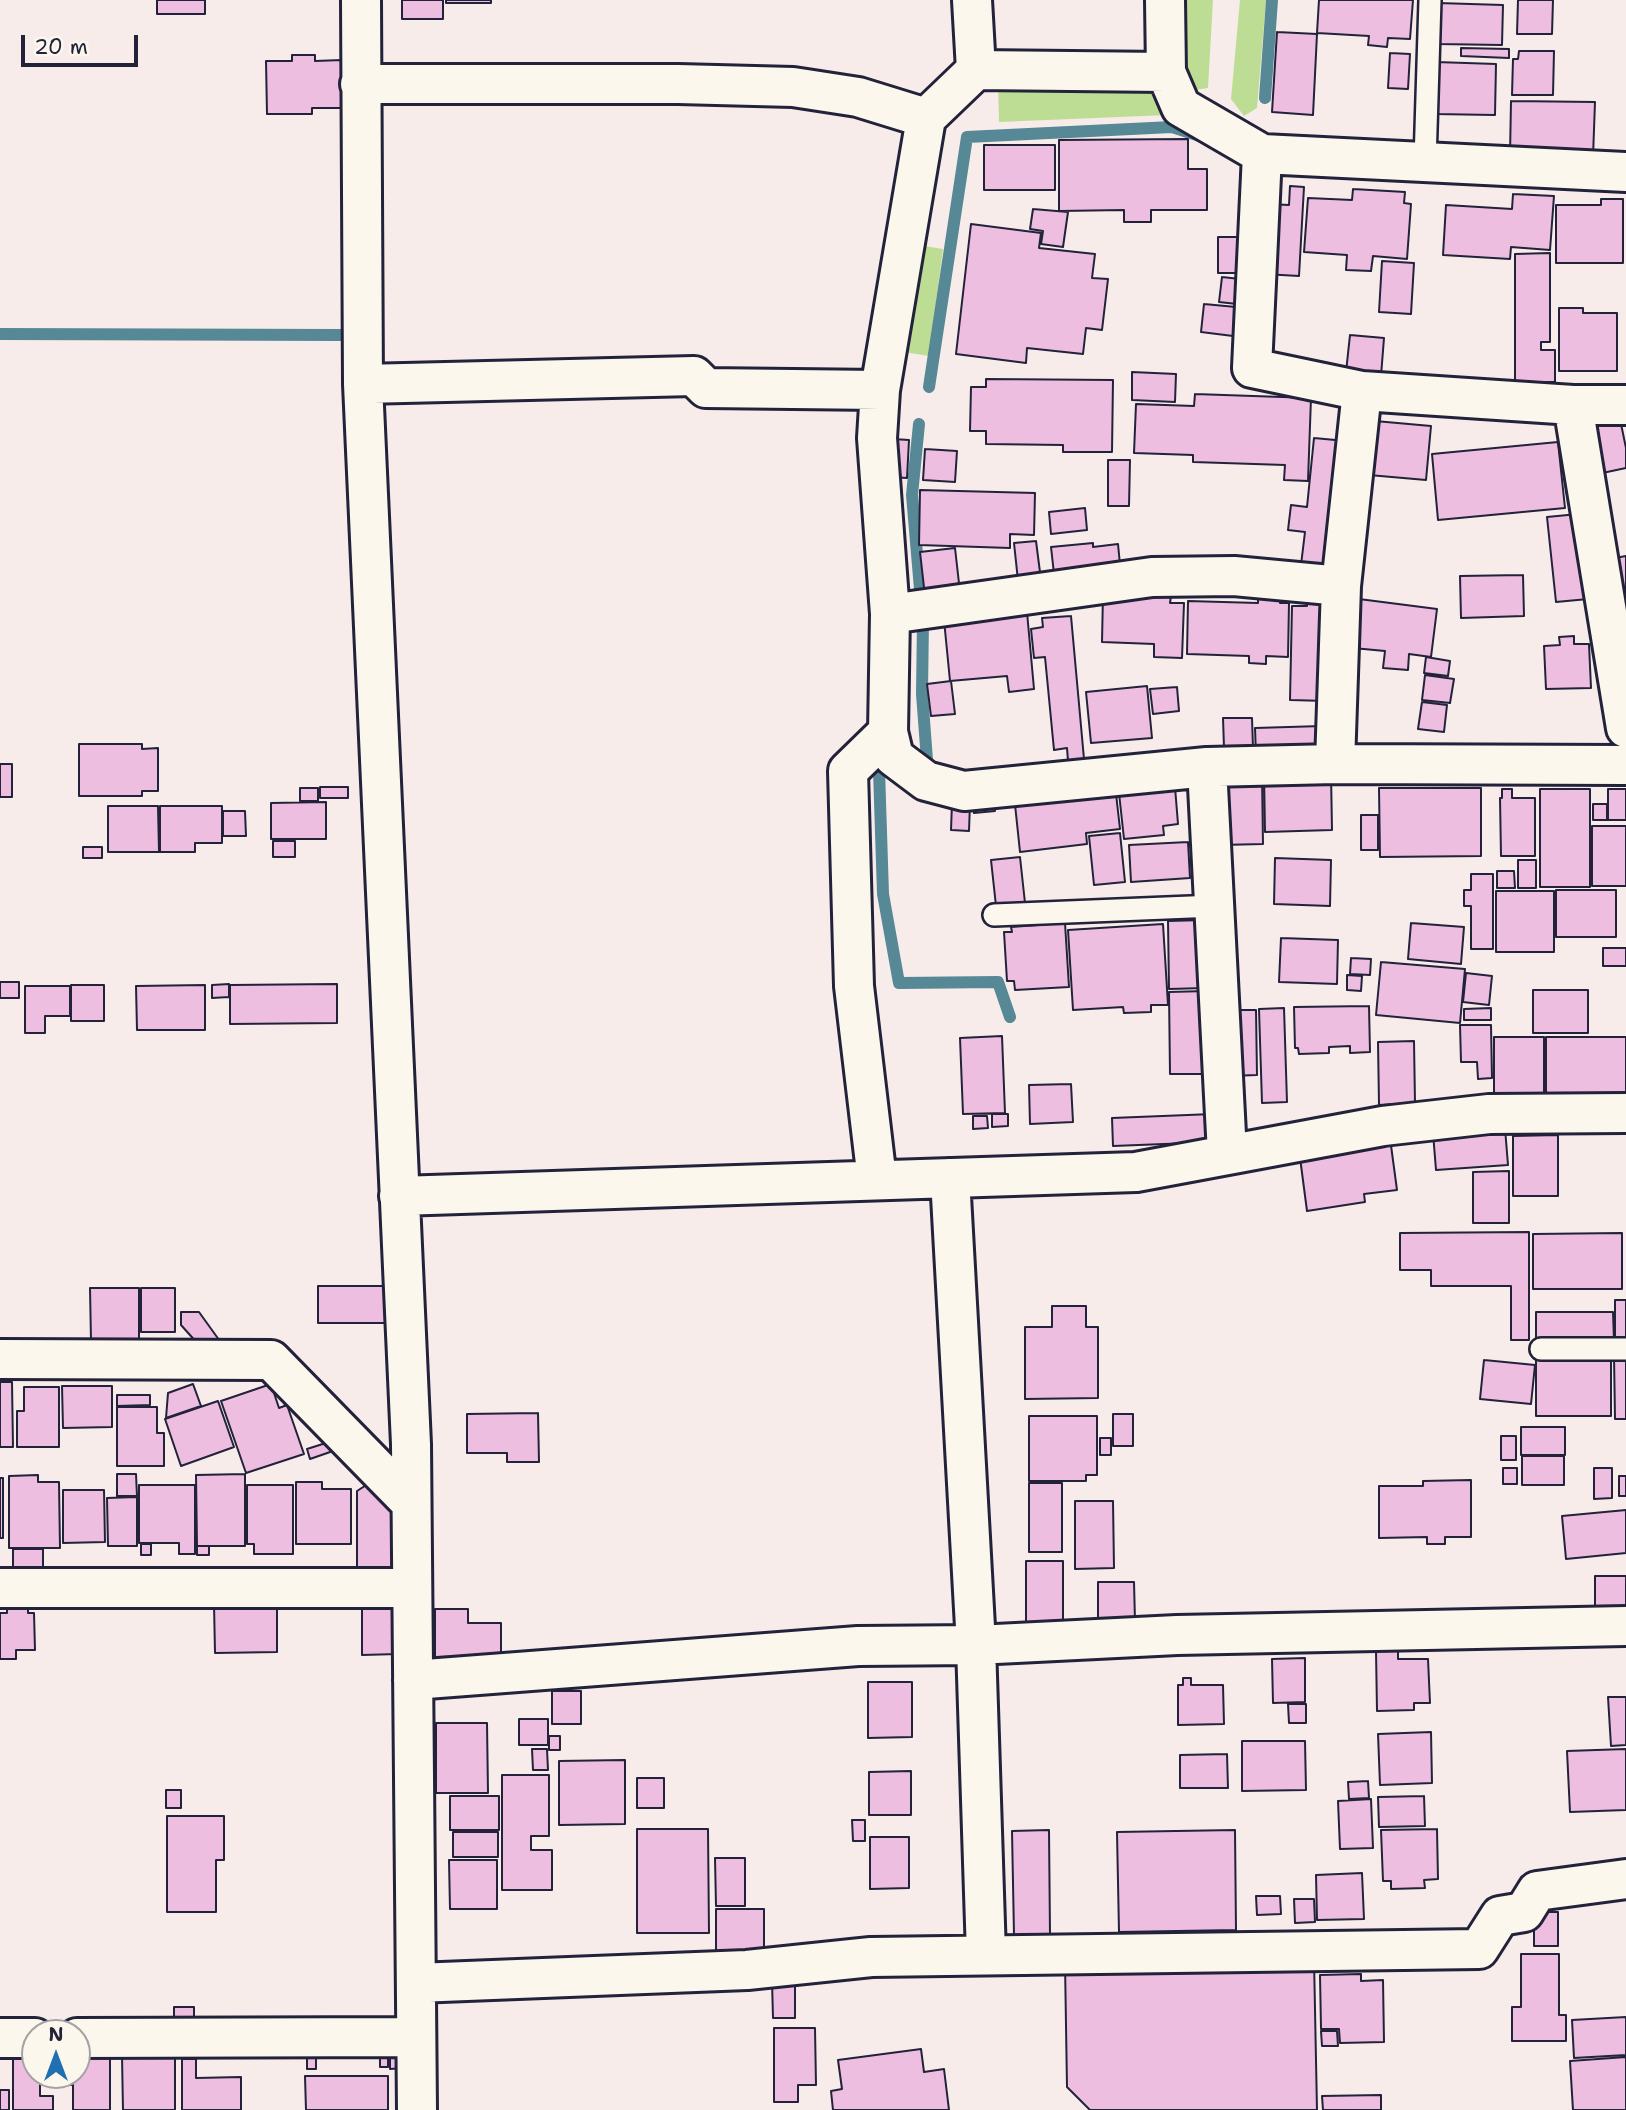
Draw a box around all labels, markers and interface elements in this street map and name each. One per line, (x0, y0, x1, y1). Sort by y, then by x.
scale bar (24, 21, 142, 65)
text: 20 m (34, 33, 88, 61)
north arrow (21, 2019, 91, 2089)
text: N (48, 2022, 64, 2047)

